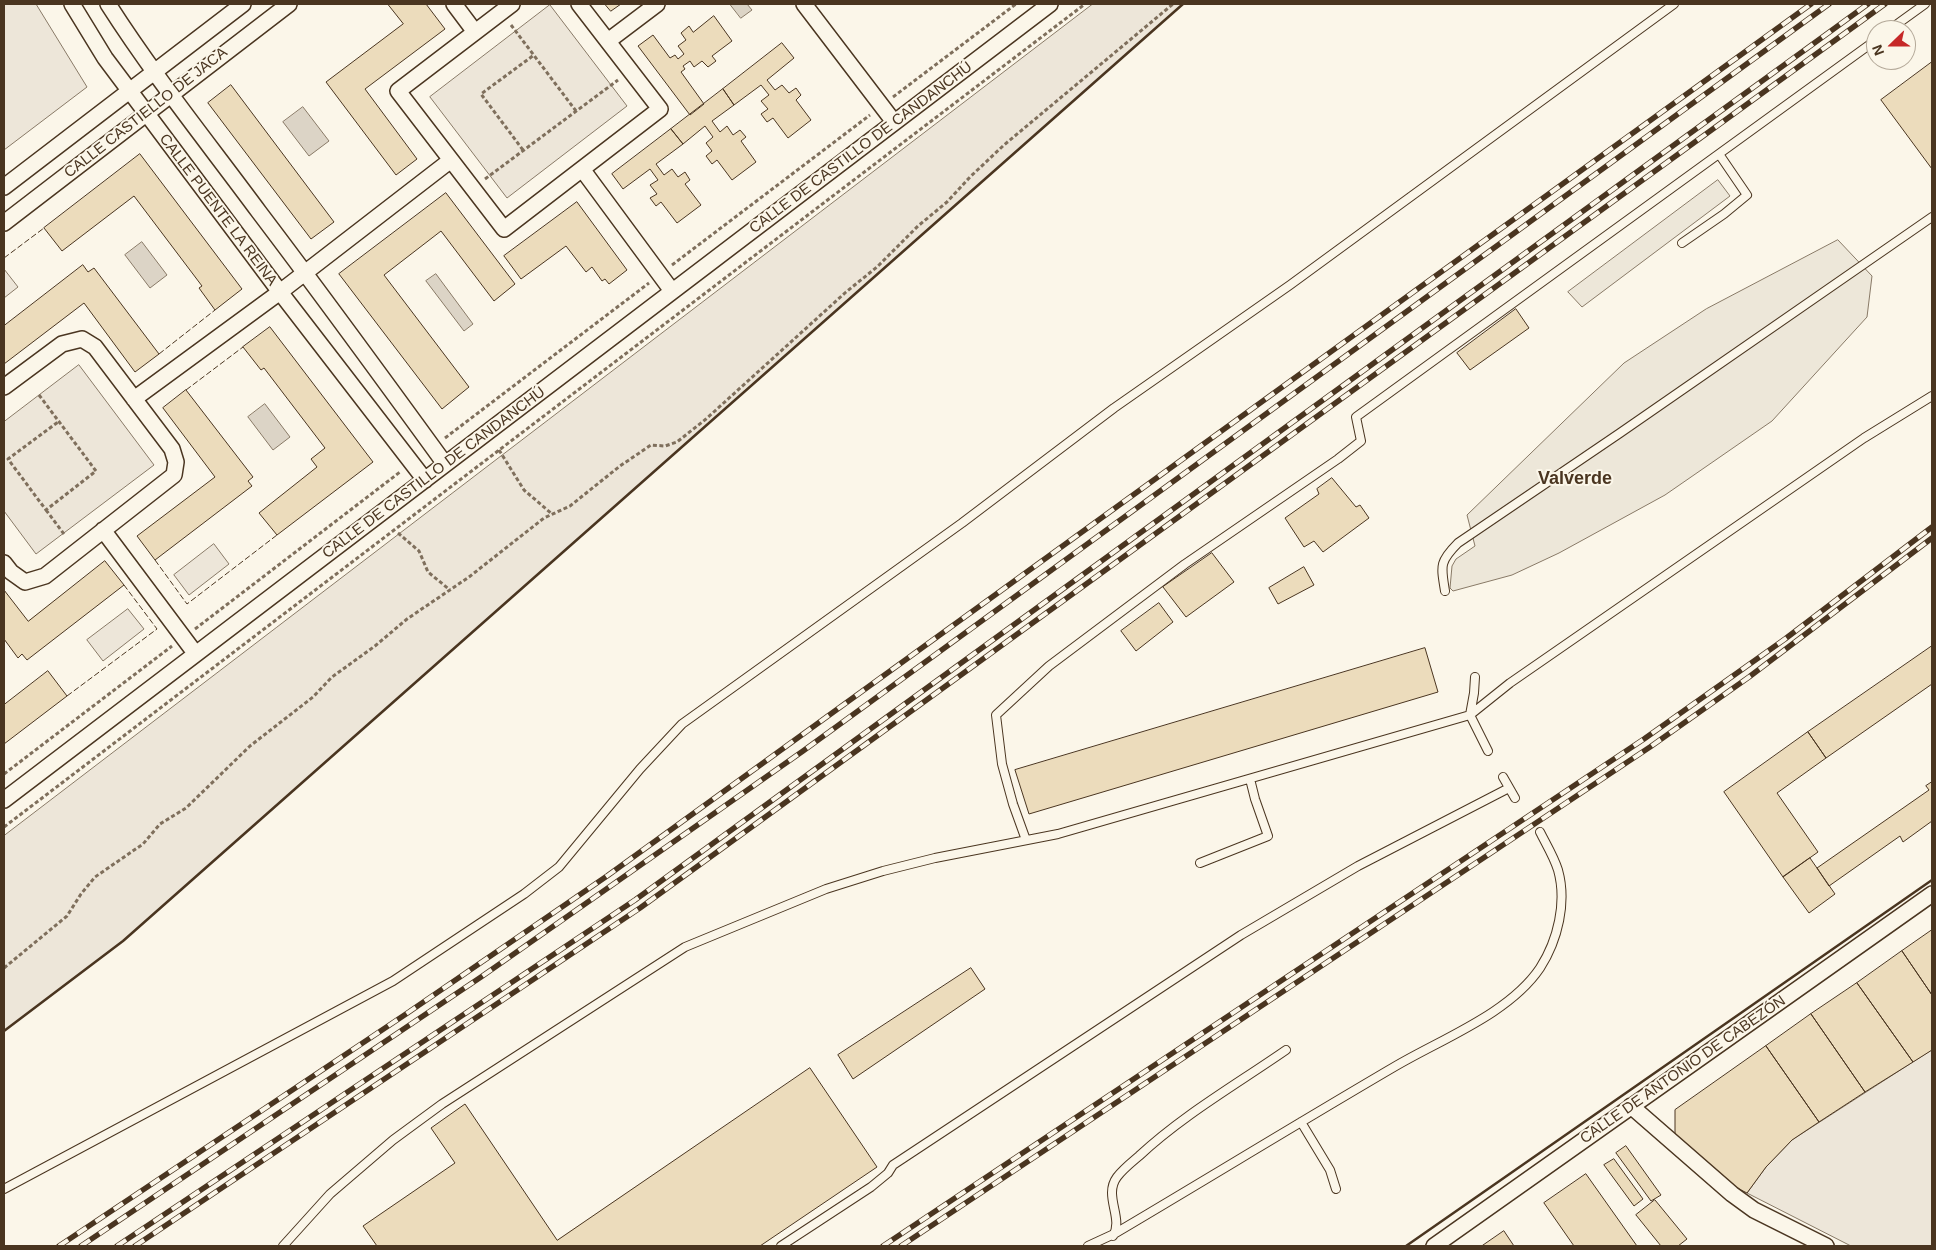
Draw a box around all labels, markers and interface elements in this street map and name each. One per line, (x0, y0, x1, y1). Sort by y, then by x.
north arrow (1866, 20, 1916, 70)
text: N (1869, 43, 1887, 58)
street label: CALLE CASTIELLO DE JACA (61, 44, 231, 182)
street label: CALLE DE CASTILLO DE CANDANCHÚ (746, 58, 976, 238)
street label: CALLE PUENTE LA REINA (155, 131, 281, 289)
street label: CALLE DE CASTILLO DE CANDANCHÚ (319, 383, 549, 563)
district label: Valverde (1538, 468, 1612, 490)
street label: CALLE DE ANTONIO DE CABEZÓN (1577, 992, 1789, 1148)

